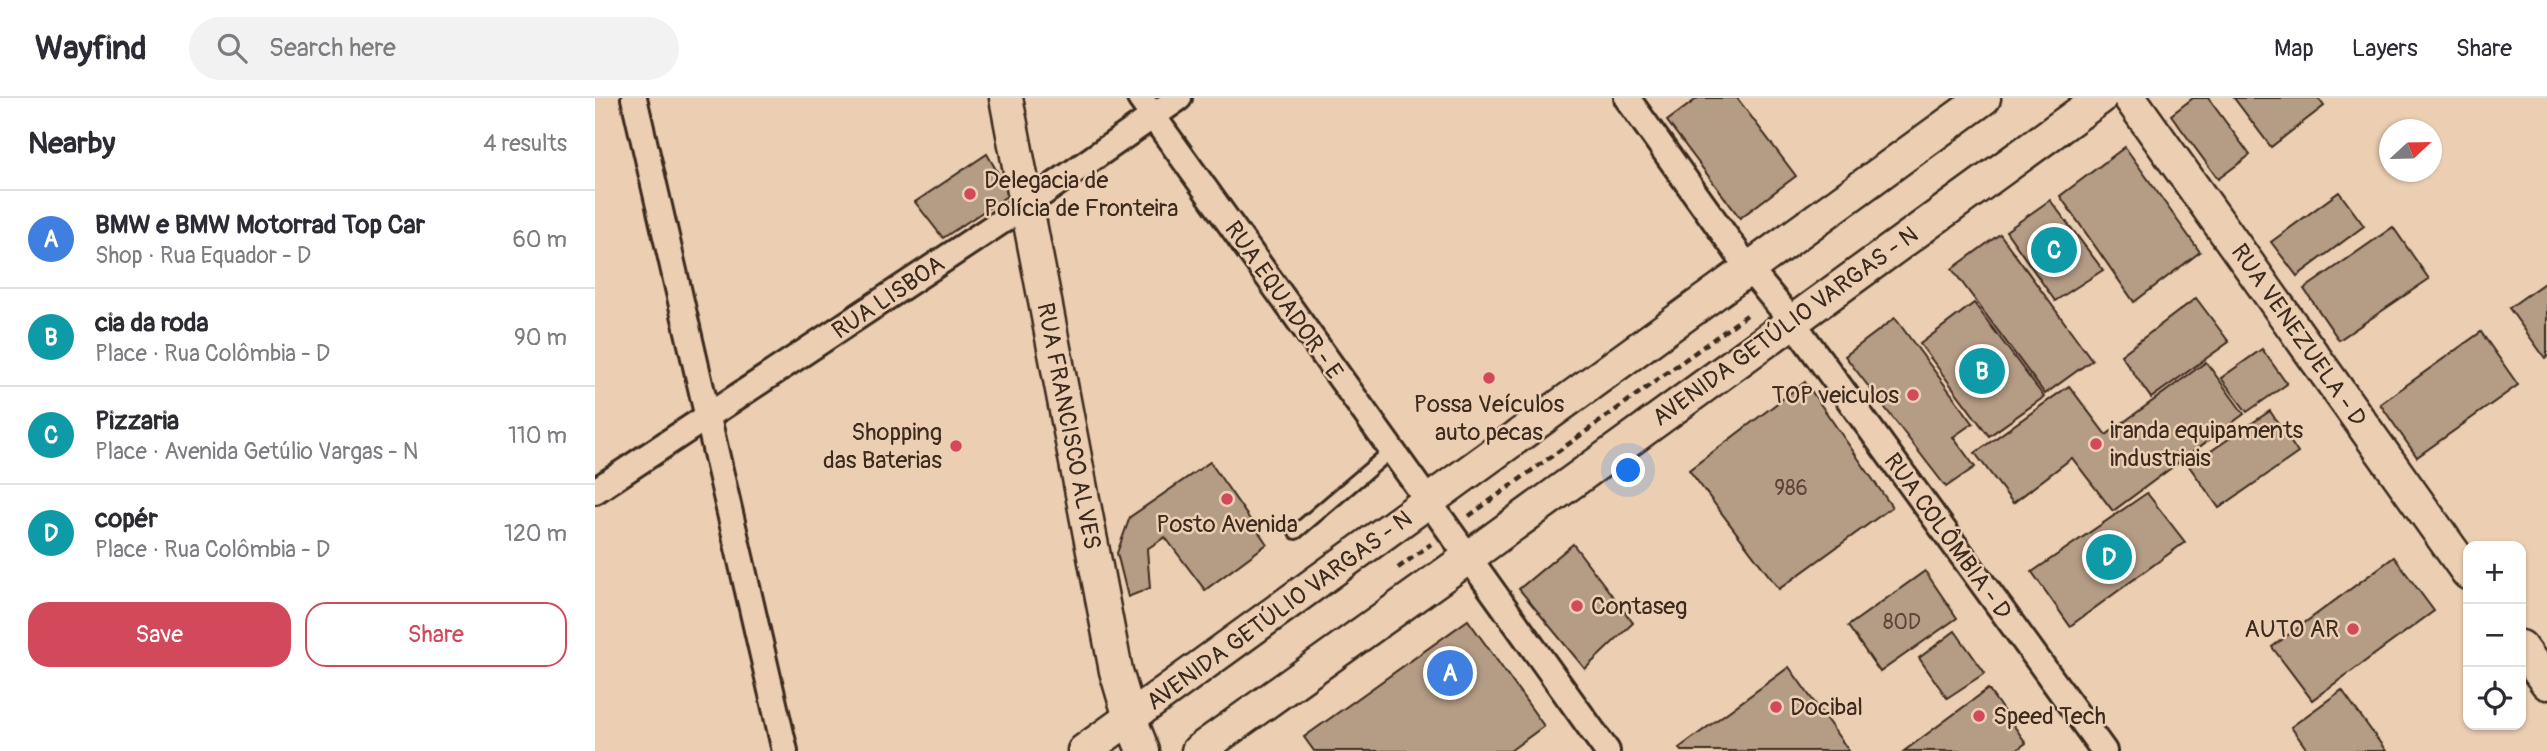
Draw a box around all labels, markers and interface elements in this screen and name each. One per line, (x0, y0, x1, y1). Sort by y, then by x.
search box (189, 17, 679, 80)
text: Wayfind (35, 28, 147, 69)
icon: search (213, 29, 251, 67)
text: Search here (269, 32, 396, 64)
text: Map (2274, 34, 2314, 63)
text: Layers (2352, 34, 2418, 63)
text: Share (2456, 34, 2512, 63)
north arrow (2379, 119, 2442, 182)
text: Nearby (28, 125, 115, 162)
text: 4 results (483, 129, 567, 158)
place label: Delegacia de Polícia de Fronteira (984, 166, 1178, 223)
marker: Delegacia de Polícia de Fronteira (962, 186, 978, 202)
text: BMW e BMW Motorrad Top Car (95, 209, 425, 241)
street label: RUA EQUADOR - E (1218, 216, 1349, 385)
street label: AVENIDA GETÚLIO VARGAS - N (1647, 220, 1924, 433)
pin: C (2031, 224, 2077, 276)
text: A (44, 225, 58, 254)
text: 60 m (512, 225, 567, 254)
street label: RUA VENEZUELA - D (2225, 238, 2372, 432)
text: Shop · Rua Equador - D (95, 241, 311, 270)
street label: RUA LISBOA (827, 249, 950, 346)
street label: RUA FRANCISCO ALVES (1030, 300, 1107, 552)
text: cia da roda (95, 307, 209, 339)
text: B (44, 323, 58, 352)
text: 90 m (514, 323, 567, 352)
text: Place · Rua Colômbia - D (95, 339, 330, 368)
pin: B (1959, 345, 2005, 397)
marker: Possa Veículos auto pecas (1481, 370, 1497, 386)
place label: TOP veiculos (1771, 381, 1899, 410)
marker: TOP veiculos (1905, 387, 1921, 403)
place label: Possa Veículos auto pecas (1414, 390, 1565, 447)
text: Pizzaria (95, 405, 179, 437)
place label: iranda equipaments industriais (2110, 416, 2304, 473)
place label: Shopping das Baterias (823, 418, 942, 475)
text: C (44, 421, 58, 450)
text: 110 m (508, 421, 567, 450)
marker: iranda equipaments industriais (2088, 436, 2104, 452)
text: Place · Avenida Getúlio Vargas - N (95, 437, 418, 466)
marker: Shopping das Baterias (948, 438, 964, 454)
street label: RUA COLÔMBIA - D (1878, 448, 2018, 625)
your location (1611, 453, 1645, 487)
house number: 986 (1774, 475, 1808, 502)
marker: Posto Avenida (1219, 491, 1235, 507)
text: copér (95, 503, 158, 535)
street label: AVENIDA GETÚLIO VARGAS - N (1141, 504, 1418, 717)
place label: Posto Avenida (1156, 510, 1298, 539)
text: D (44, 519, 58, 548)
text: 120 m (504, 519, 567, 548)
pin: D (2086, 531, 2132, 583)
text: Place · Rua Colômbia - D (95, 535, 330, 564)
map controls (2463, 541, 2526, 730)
button: + (2463, 541, 2526, 604)
place label: Contaseg (1591, 592, 1687, 621)
marker: Contaseg (1569, 598, 1585, 614)
button: Save (28, 602, 291, 667)
button: Share (305, 602, 567, 667)
button: − (2463, 604, 2526, 667)
house number: 80D (1883, 609, 1921, 636)
place label: AUTO AR (2244, 615, 2339, 644)
marker: AUTO AR (2345, 621, 2361, 637)
pin: A (1427, 647, 1473, 699)
button: locate (2463, 667, 2526, 730)
place label: Docibal (1790, 693, 1863, 722)
marker: Docibal (1768, 699, 1784, 715)
place label: Speed Tech (1993, 702, 2106, 731)
marker: Speed Tech (1971, 708, 1987, 724)

